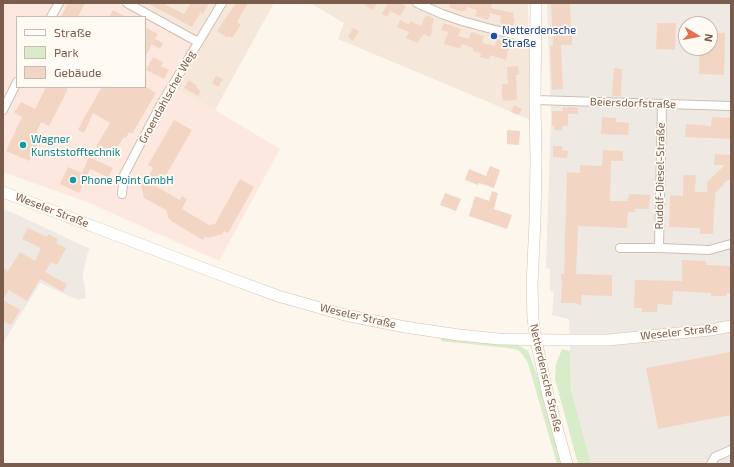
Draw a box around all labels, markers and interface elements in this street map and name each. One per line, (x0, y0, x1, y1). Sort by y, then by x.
legend (16, 16, 146, 88)
north arrow (678, 16, 718, 56)
place label: Netterdensche Straße (502, 23, 576, 49)
text: Straße (54, 25, 91, 39)
marker: Netterdensche Straße (489, 31, 499, 41)
text: N (702, 33, 716, 43)
text: Park (54, 45, 79, 59)
street label: Groendahlscher Weg (136, 48, 198, 146)
text: Gebäude (54, 65, 102, 79)
street label: Beiersdorfstraße (590, 95, 676, 111)
street label: Rudolf-Diesel-Straße (652, 122, 668, 230)
place label: Wagner Kunststofftechnik (31, 132, 120, 158)
marker: Wagner Kunststofftechnik (18, 140, 28, 150)
place label: Phone Point GmbH (81, 173, 173, 187)
marker: Phone Point GmbH (68, 175, 78, 185)
street label: Weseler Straße (13, 190, 91, 230)
street label: Weseler Straße (319, 301, 397, 331)
street label: Weseler Straße (640, 321, 718, 343)
street label: Netterdensche Straße (527, 323, 565, 433)

